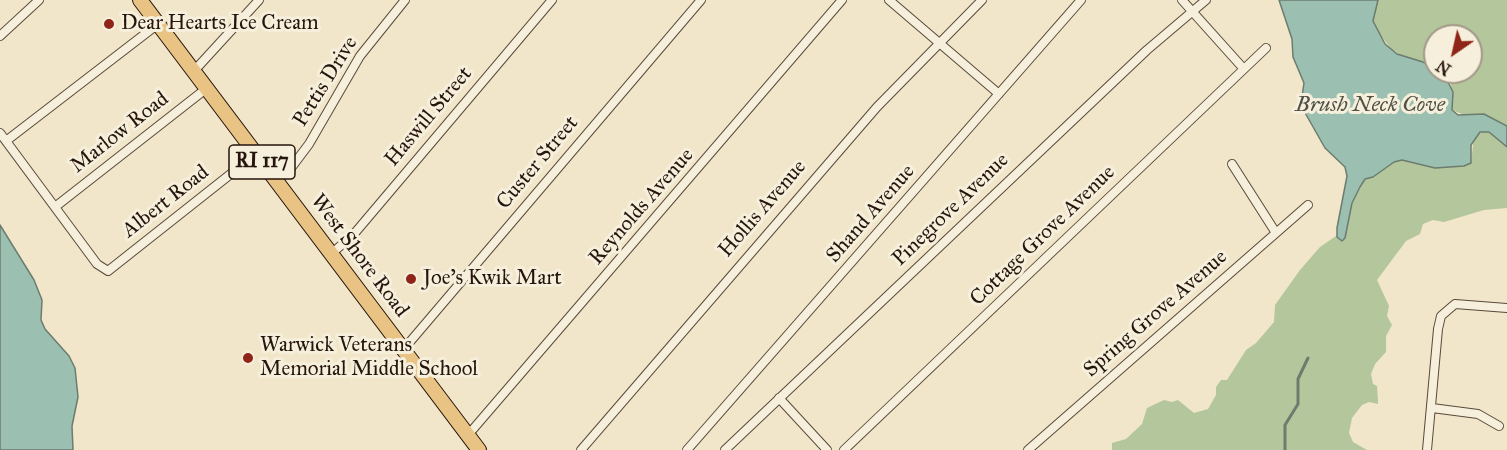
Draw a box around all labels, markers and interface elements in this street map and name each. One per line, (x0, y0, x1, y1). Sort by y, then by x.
place label: Dear Hearts Ice Cream (121, 11, 319, 37)
marker: Dear Hearts Ice Cream (102, 17, 116, 31)
north arrow (1423, 24, 1483, 84)
street label: Pettis Drive (288, 32, 364, 132)
text: N (1433, 56, 1455, 79)
street label: Haswill Street (380, 62, 478, 172)
street label: Marlow Road (66, 87, 174, 179)
water label: Brush Neck Cove (1295, 93, 1445, 119)
street label: Custer Street (492, 111, 584, 215)
street label: Reynolds Avenue (584, 143, 700, 271)
road number: RI 117 (229, 145, 295, 179)
street label: Pinegrove Avenue (888, 148, 1014, 272)
street label: Hollis Avenue (714, 155, 812, 263)
street label: Albert Road (118, 160, 214, 244)
street label: Shand Avenue (821, 160, 921, 268)
street label: Cottage Grove Avenue (965, 160, 1121, 312)
street label: West Shore Road (305, 190, 413, 322)
street label: Spring Grove Avenue (1079, 245, 1233, 383)
place label: Joe's Kwik Mart (423, 266, 562, 292)
marker: Joe's Kwik Mart (404, 272, 418, 286)
place label: Warwick Veterans Memorial Middle School (260, 333, 478, 383)
marker: Warwick Veterans Memorial Middle School (241, 351, 255, 365)

